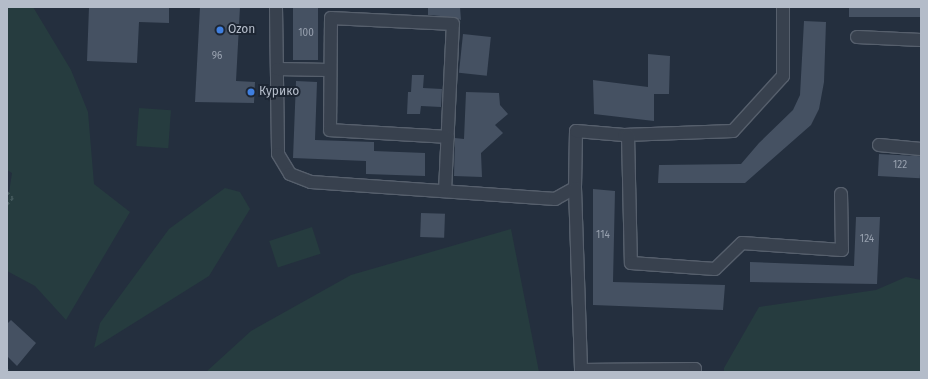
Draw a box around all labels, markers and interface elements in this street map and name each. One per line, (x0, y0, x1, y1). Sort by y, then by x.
place label: Ozon (228, 23, 255, 37)
marker: Ozon (215, 25, 225, 35)
house number: 100 (298, 28, 314, 40)
house number: 96 (212, 51, 222, 63)
place label: Курико (259, 85, 299, 99)
marker: Курико (246, 87, 256, 97)
house number: 122 (893, 160, 907, 172)
house number: 114 (596, 230, 610, 242)
house number: 124 (860, 234, 874, 246)

